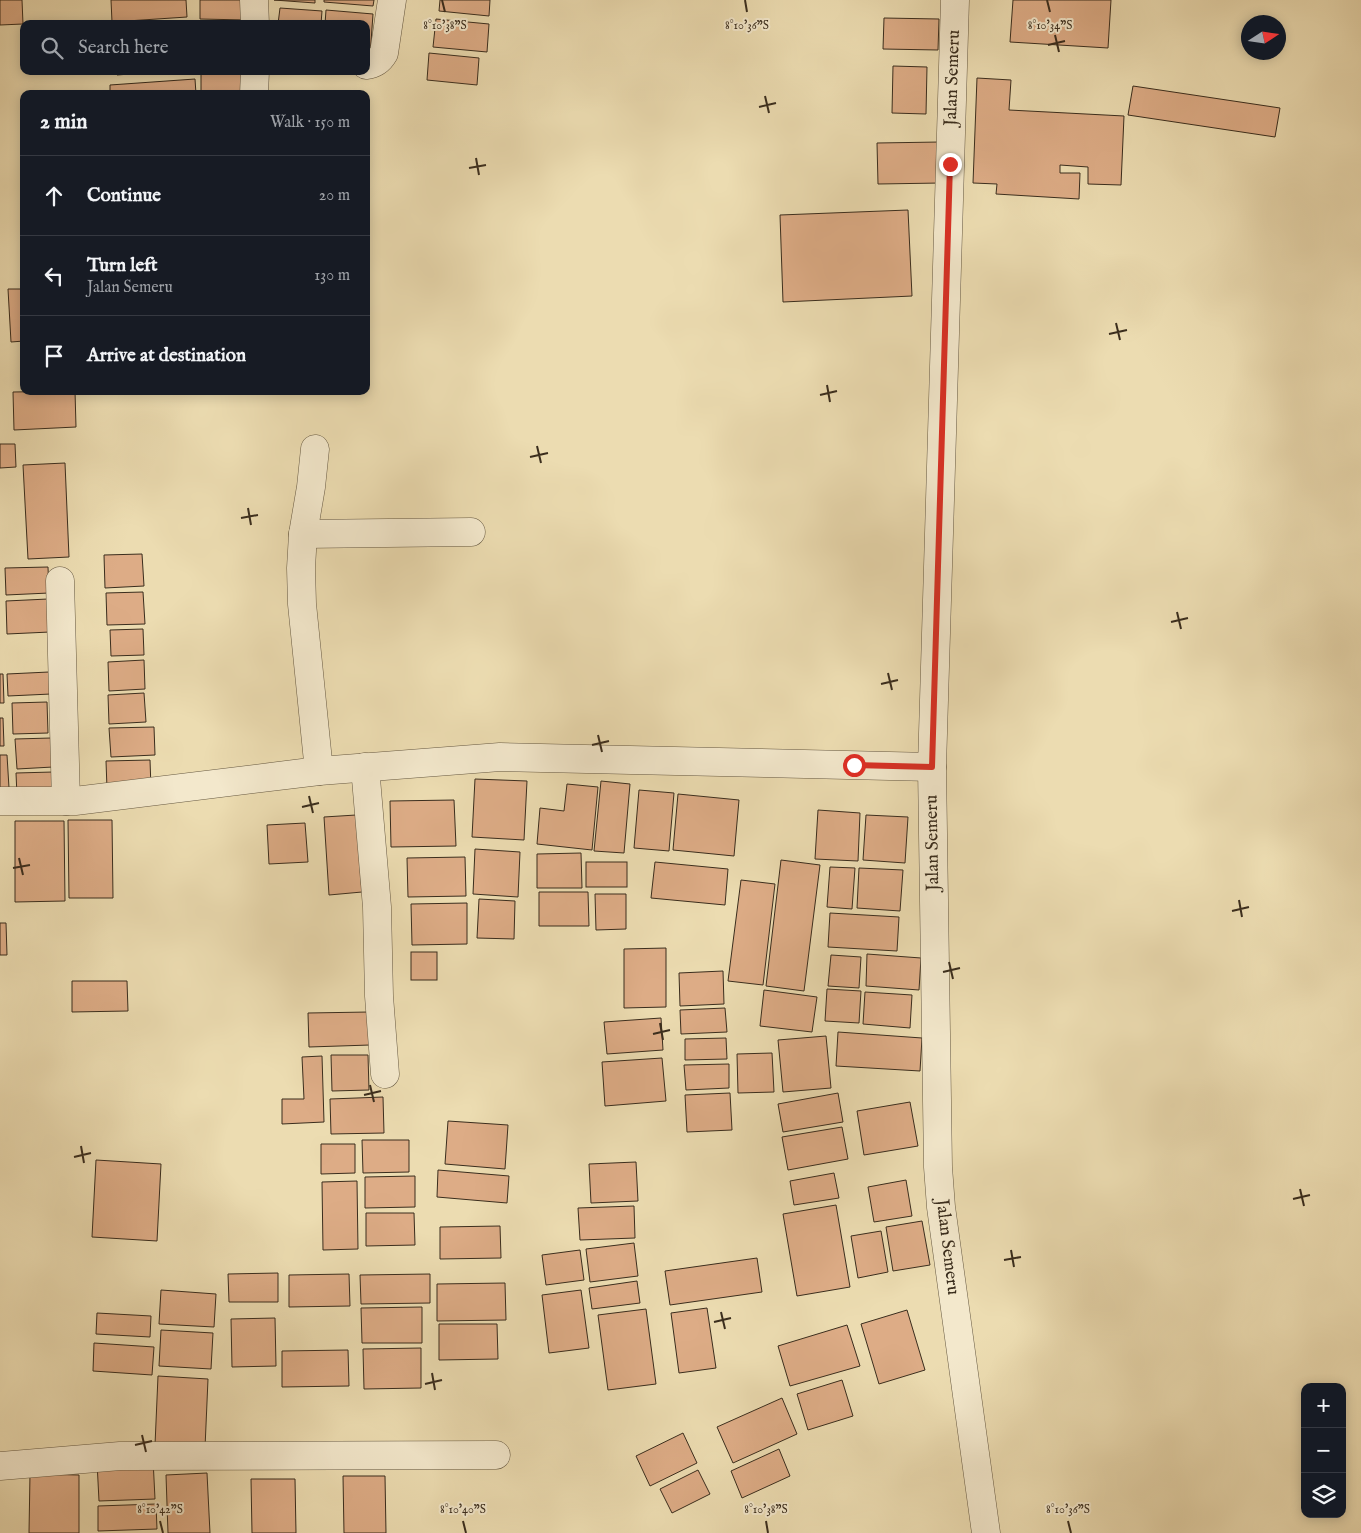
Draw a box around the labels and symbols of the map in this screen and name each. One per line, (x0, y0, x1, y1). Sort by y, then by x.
north arrow (1241, 15, 1286, 60)
text: 8°10'38"S (423, 18, 467, 33)
text: 8°10'36"S (725, 18, 769, 33)
text: 8°10'34"S (1028, 18, 1072, 33)
street label: Jalan Semeru (940, 29, 966, 129)
route end (939, 153, 962, 176)
route start (843, 754, 866, 777)
street label: Jalan Semeru (921, 795, 945, 893)
street label: Jalan Semeru (929, 1196, 964, 1296)
text: 8°10'42"S (137, 1502, 183, 1517)
text: 8°10'40"S (440, 1502, 486, 1517)
text: 8°10'38"S (744, 1502, 788, 1517)
text: 8°10'36"S (1046, 1502, 1090, 1517)

